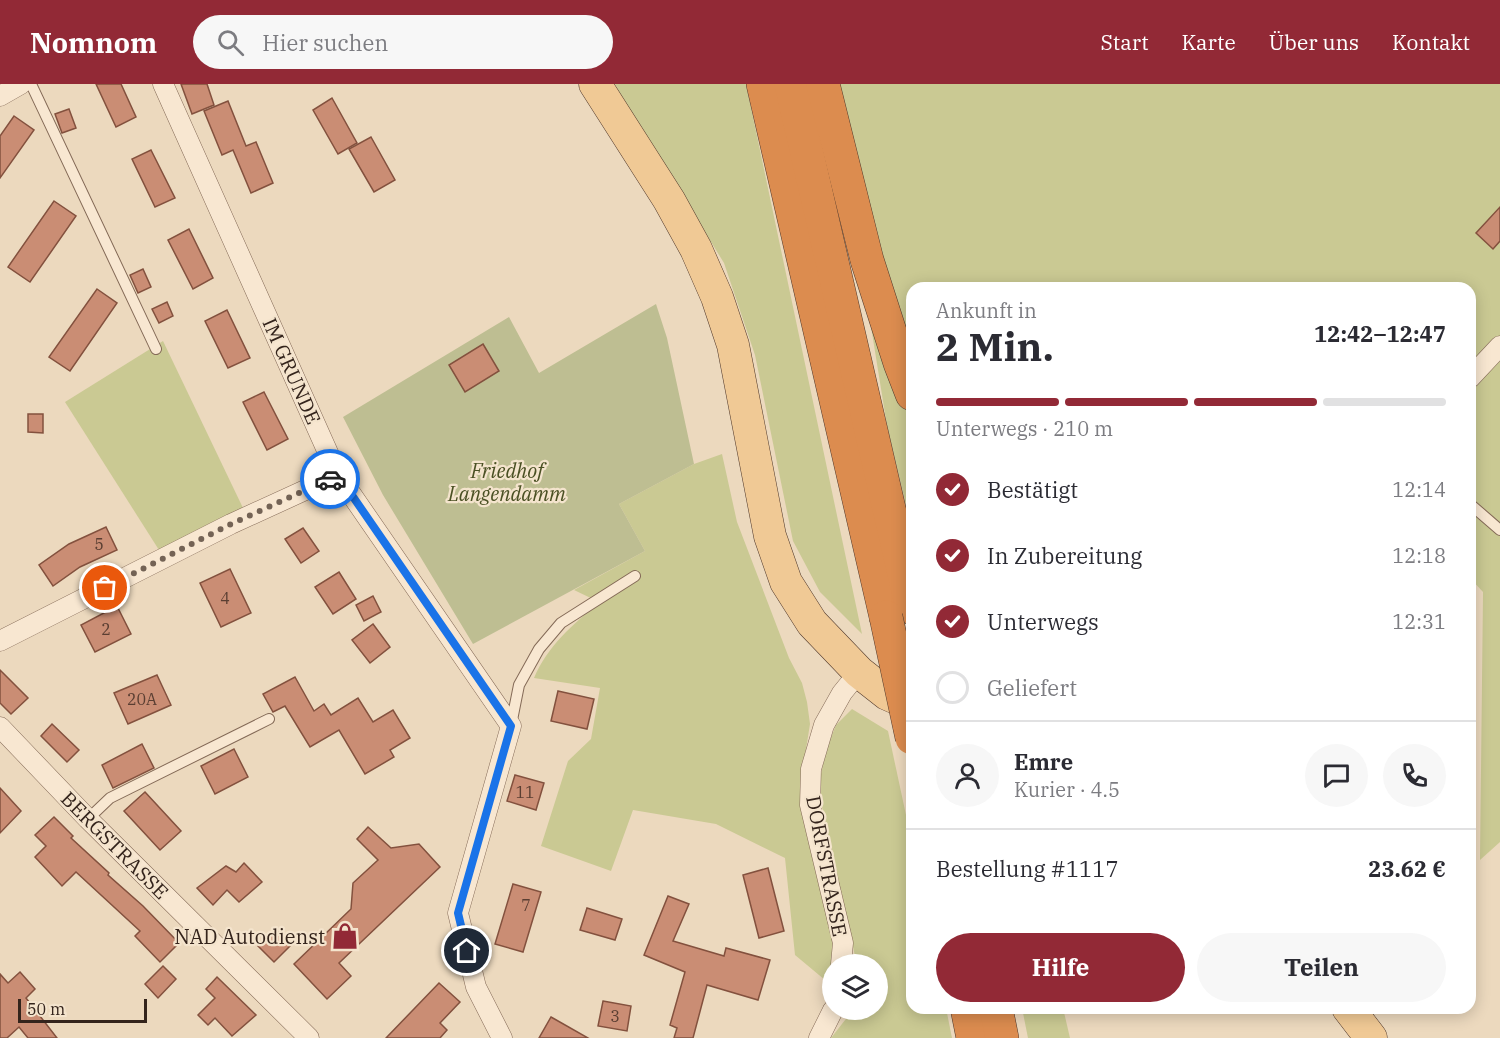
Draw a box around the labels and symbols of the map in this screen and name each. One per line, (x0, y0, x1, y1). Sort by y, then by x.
street label: IM GRUNDE (257, 314, 327, 428)
courier (300, 449, 360, 509)
park label: Friedhof Langendamm (447, 457, 566, 507)
house number: 5 (94, 534, 104, 554)
pin (79, 562, 130, 613)
house number: 4 (220, 588, 230, 608)
house number: 2 (101, 619, 111, 639)
house number: 20A (127, 689, 157, 709)
house number: 11 (515, 782, 535, 802)
street label: BERGSTRASSE (55, 785, 175, 905)
street label: DORFSTRASSE (800, 793, 854, 939)
house number: 7 (521, 895, 531, 915)
shop icon: NAD Autodienst (330, 921, 360, 951)
place label: NAD Autodienst (174, 923, 325, 950)
pin (441, 925, 492, 976)
scale bar (18, 996, 147, 1024)
house number: 3 (610, 1006, 620, 1026)

